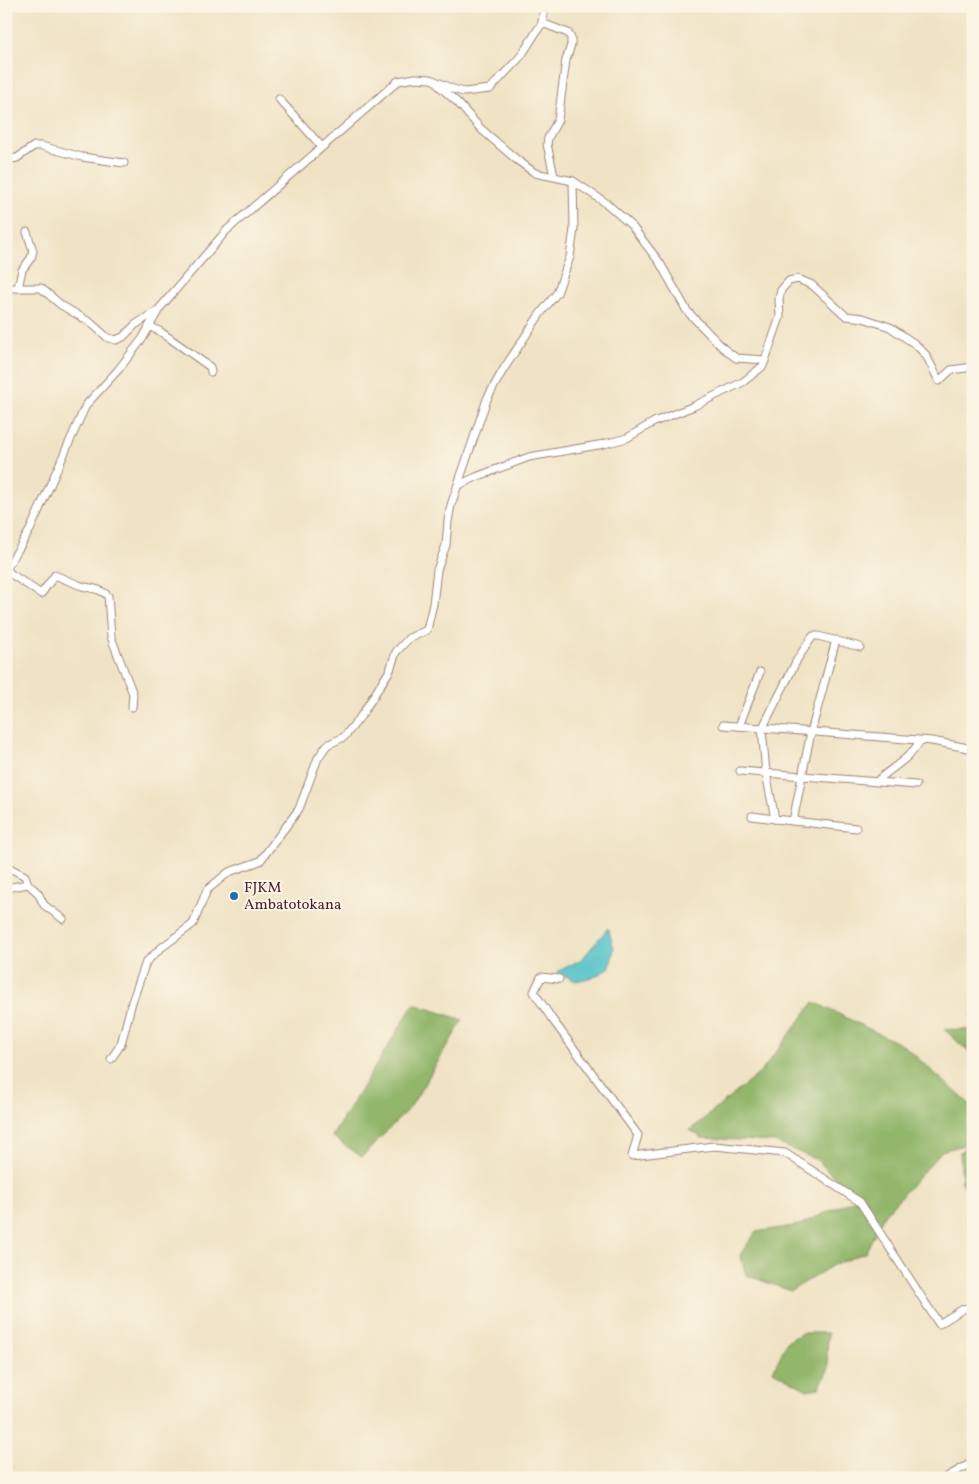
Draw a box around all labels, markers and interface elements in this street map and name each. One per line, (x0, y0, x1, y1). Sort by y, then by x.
place label: FJKM Ambatotokana (244, 878, 341, 916)
marker: FJKM Ambatotokana (228, 890, 240, 902)

